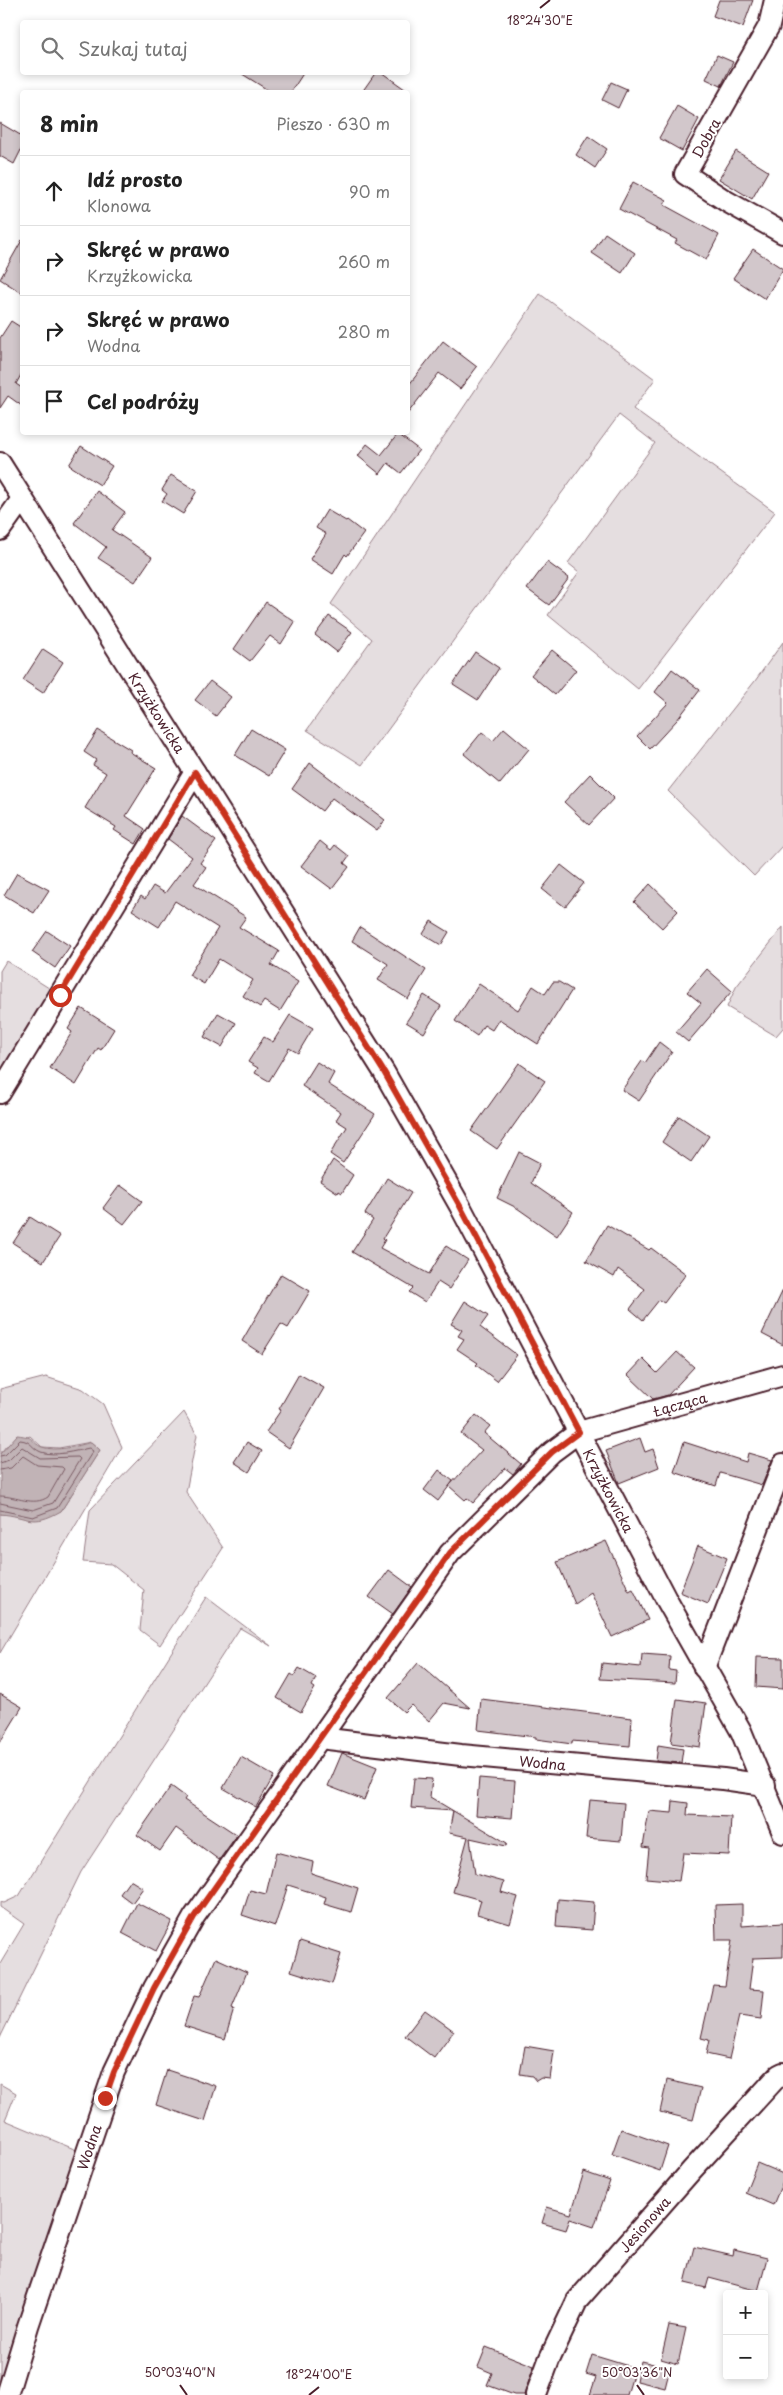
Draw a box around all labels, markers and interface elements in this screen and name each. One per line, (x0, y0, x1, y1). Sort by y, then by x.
text: 18°24'30"E (507, 11, 573, 29)
search box (20, 20, 410, 75)
icon: search (38, 34, 66, 62)
text: Szukaj tutaj (78, 34, 188, 62)
text: 8 min (40, 107, 99, 139)
text: Pieszo · 630 m (276, 111, 390, 135)
street label: Dobra (687, 114, 726, 162)
text: Idź prosto (87, 165, 183, 193)
icon: ahead (40, 177, 68, 205)
text: 90 m (349, 179, 390, 203)
text: Klonowa (87, 193, 151, 217)
text: Skręć w prawo (87, 235, 230, 263)
icon: right (40, 247, 68, 275)
text: 260 m (338, 249, 390, 273)
text: Krzyżkowicka (87, 263, 192, 287)
text: Skręć w prawo (87, 305, 230, 333)
icon: right (40, 317, 68, 345)
text: 280 m (338, 319, 390, 343)
text: Wodna (87, 333, 140, 357)
icon: arrive (40, 387, 68, 415)
text: Cel podróży (87, 387, 199, 415)
street label: Krzyżkowicka (124, 668, 191, 757)
route start (49, 984, 72, 1007)
street label: Łącząca (650, 1386, 710, 1421)
street label: Krzyżkowicka (578, 1445, 640, 1536)
street label: Wodna (518, 1750, 567, 1775)
route end (94, 2087, 117, 2110)
street label: Wodna (71, 2121, 106, 2173)
street label: Jesionowa (614, 2191, 675, 2257)
map controls (723, 2290, 768, 2380)
button: + (723, 2290, 768, 2335)
button: − (723, 2335, 768, 2380)
text: 50°03'40"N (144, 2363, 216, 2381)
text: 50°03'36"N (602, 2363, 672, 2381)
text: 18°24'00"E (286, 2365, 352, 2383)

